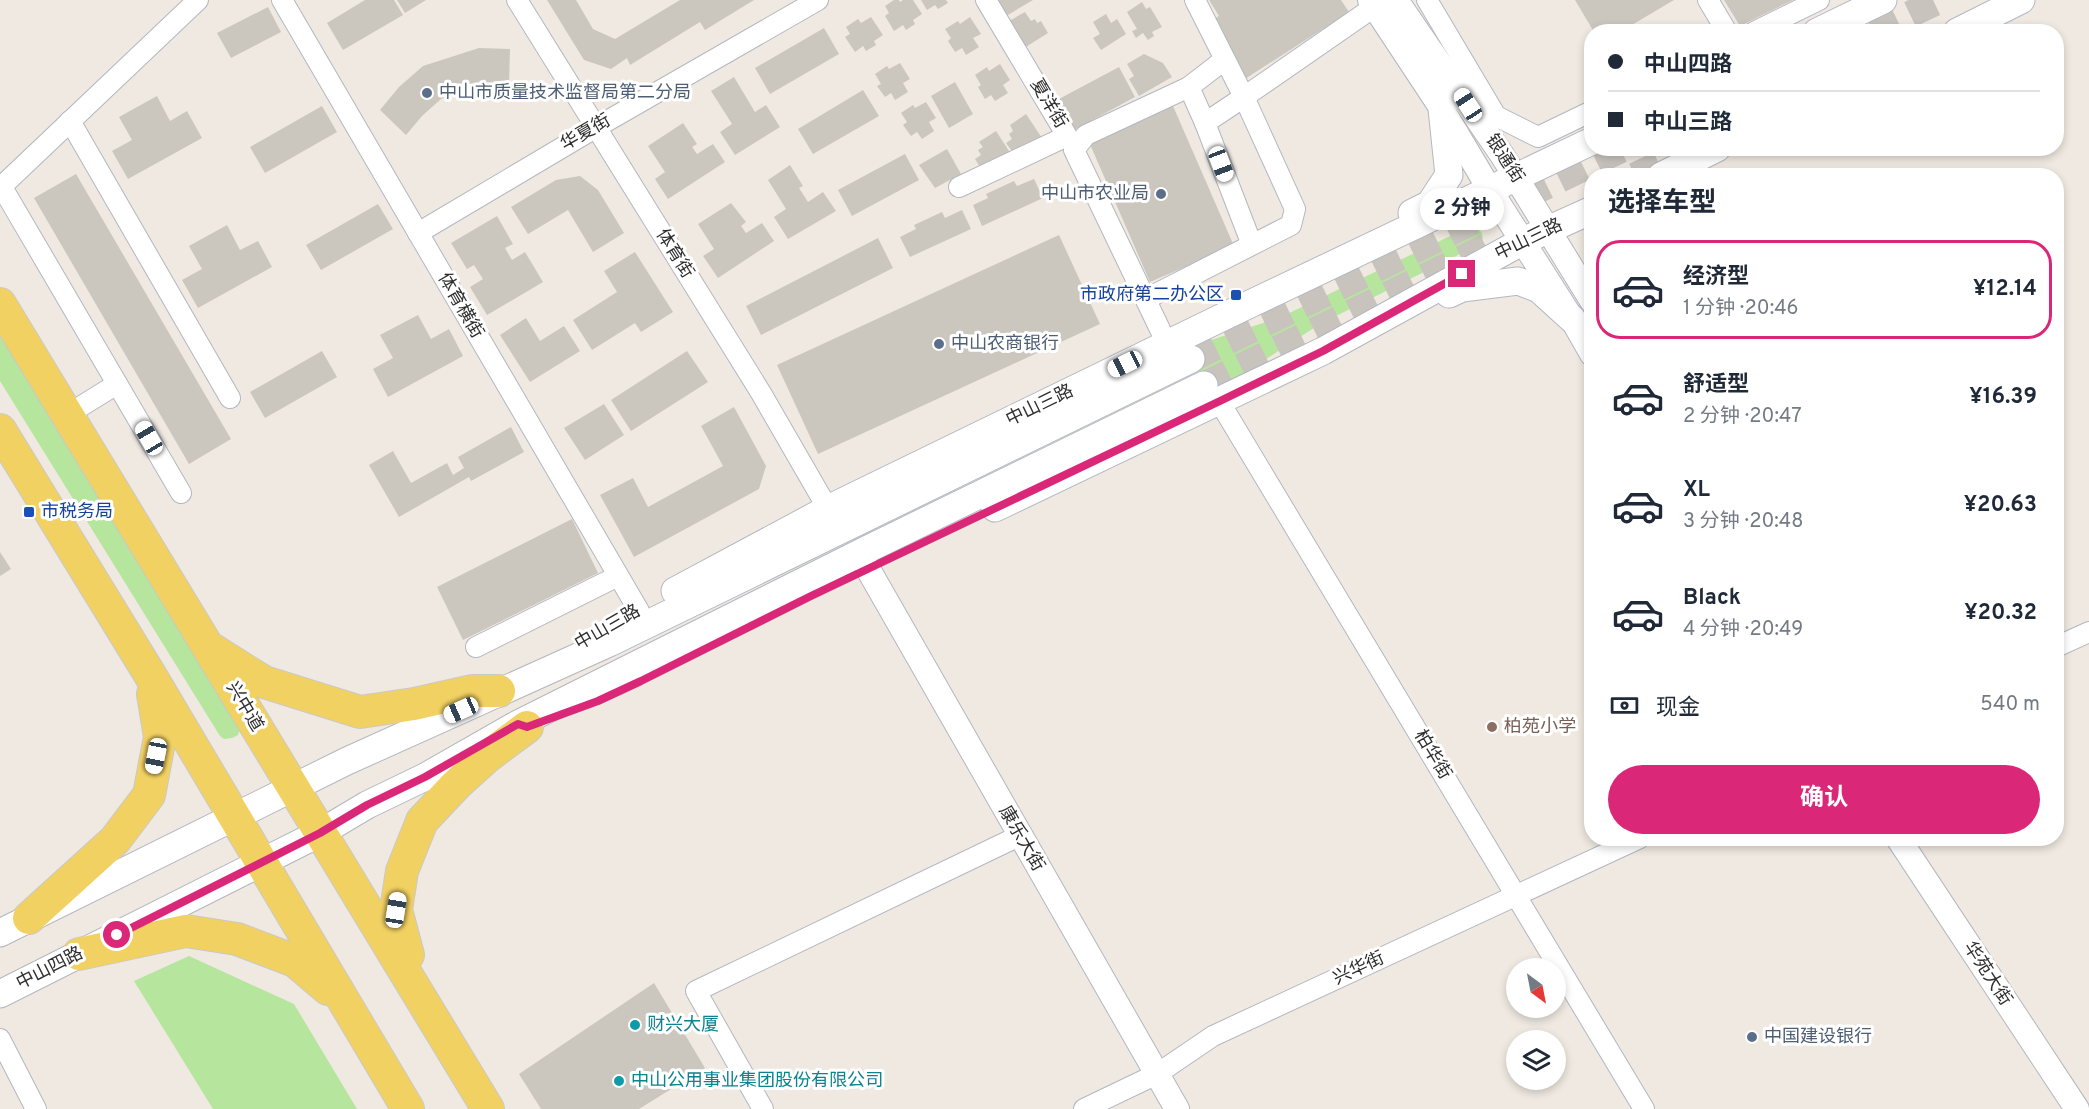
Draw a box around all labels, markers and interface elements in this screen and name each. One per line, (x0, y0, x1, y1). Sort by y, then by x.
text: 中山四路 (1644, 52, 1732, 79)
street label: 夏洋街 (1024, 75, 1072, 133)
place label: 中山市质量技术监督局第二分局 (439, 82, 691, 105)
car (1451, 85, 1485, 125)
marker: 中山市质量技术监督局第二分局 (420, 86, 434, 100)
street label: 华夏街 (557, 110, 615, 156)
text: 中山三路 (1644, 110, 1732, 137)
street label: 银通街 (1480, 130, 1528, 188)
car (1206, 144, 1236, 184)
place label: 中山市农业局 (1041, 183, 1149, 206)
marker: 中山市农业局 (1154, 187, 1168, 201)
callout: 2 分钟 (1420, 187, 1504, 229)
text: 选择车型 (1608, 187, 1716, 221)
text: 2 分钟 (1433, 196, 1491, 222)
street label: 中山三路 (1492, 214, 1566, 266)
street label: 体育街 (650, 225, 698, 283)
route end (1448, 260, 1475, 287)
icon: car (1611, 263, 1665, 317)
text: 经济型 (1683, 264, 1749, 291)
street label: 体育横街 (432, 269, 488, 343)
text: ¥12.14 (1973, 276, 2037, 303)
place label: 市政府第二办公区 (1080, 284, 1224, 307)
marker: 市政府第二办公区 (1229, 288, 1243, 302)
text: 1 分钟 · 20:46 (1683, 296, 1799, 322)
place label: 中山农商银行 (951, 333, 1059, 356)
marker: 中山农商银行 (932, 337, 946, 351)
car (1105, 348, 1145, 380)
icon: car (1611, 371, 1665, 425)
text: 舒适型 (1683, 372, 1749, 399)
street label: 中山三路 (1003, 380, 1077, 432)
text: ¥16.39 (1969, 384, 2037, 411)
text: 2 分钟 · 20:47 (1683, 404, 1802, 430)
car (132, 418, 166, 458)
text: XL (1683, 477, 1710, 504)
icon: car (1611, 479, 1665, 533)
text: ¥20.63 (1964, 492, 2037, 519)
place label: 市税务局 (41, 501, 113, 524)
marker: 市税务局 (22, 505, 36, 519)
text: 3 分钟 · 20:48 (1683, 509, 1803, 535)
text: Black (1683, 585, 1741, 612)
icon: car (1611, 587, 1665, 641)
street label: 中山三路 (571, 600, 645, 656)
text: ¥20.32 (1964, 600, 2037, 627)
text: 4 分钟 · 20:49 (1683, 617, 1803, 643)
street label: 兴中道 (220, 678, 268, 736)
icon: cash (1608, 689, 1641, 722)
text: 540 m (1980, 692, 2040, 718)
car (441, 694, 481, 726)
text: 现金 (1656, 695, 1700, 722)
place label: 柏苑小学 (1504, 716, 1576, 739)
marker: 柏苑小学 (1485, 720, 1499, 734)
street label: 柏华街 (1408, 726, 1456, 784)
car (144, 737, 168, 775)
button: 确认 (1608, 765, 2040, 834)
street label: 康乐大街 (993, 802, 1049, 876)
car (384, 891, 408, 929)
route start (103, 921, 130, 948)
street label: 华苑大街 (1958, 938, 2016, 1010)
street label: 中山四路 (13, 942, 87, 996)
street label: 兴华街 (1330, 947, 1388, 991)
north arrow (1506, 958, 1566, 1018)
map controls (1506, 958, 1566, 1090)
place label: 财兴大厦 (647, 1014, 719, 1037)
marker: 财兴大厦 (628, 1018, 642, 1032)
place label: 中国建设银行 (1764, 1026, 1872, 1049)
button: layers (1506, 1030, 1566, 1090)
marker: 中国建设银行 (1745, 1030, 1759, 1044)
place label: 中山公用事业集团股份有限公司 (631, 1070, 883, 1093)
marker: 中山公用事业集团股份有限公司 (612, 1074, 626, 1088)

